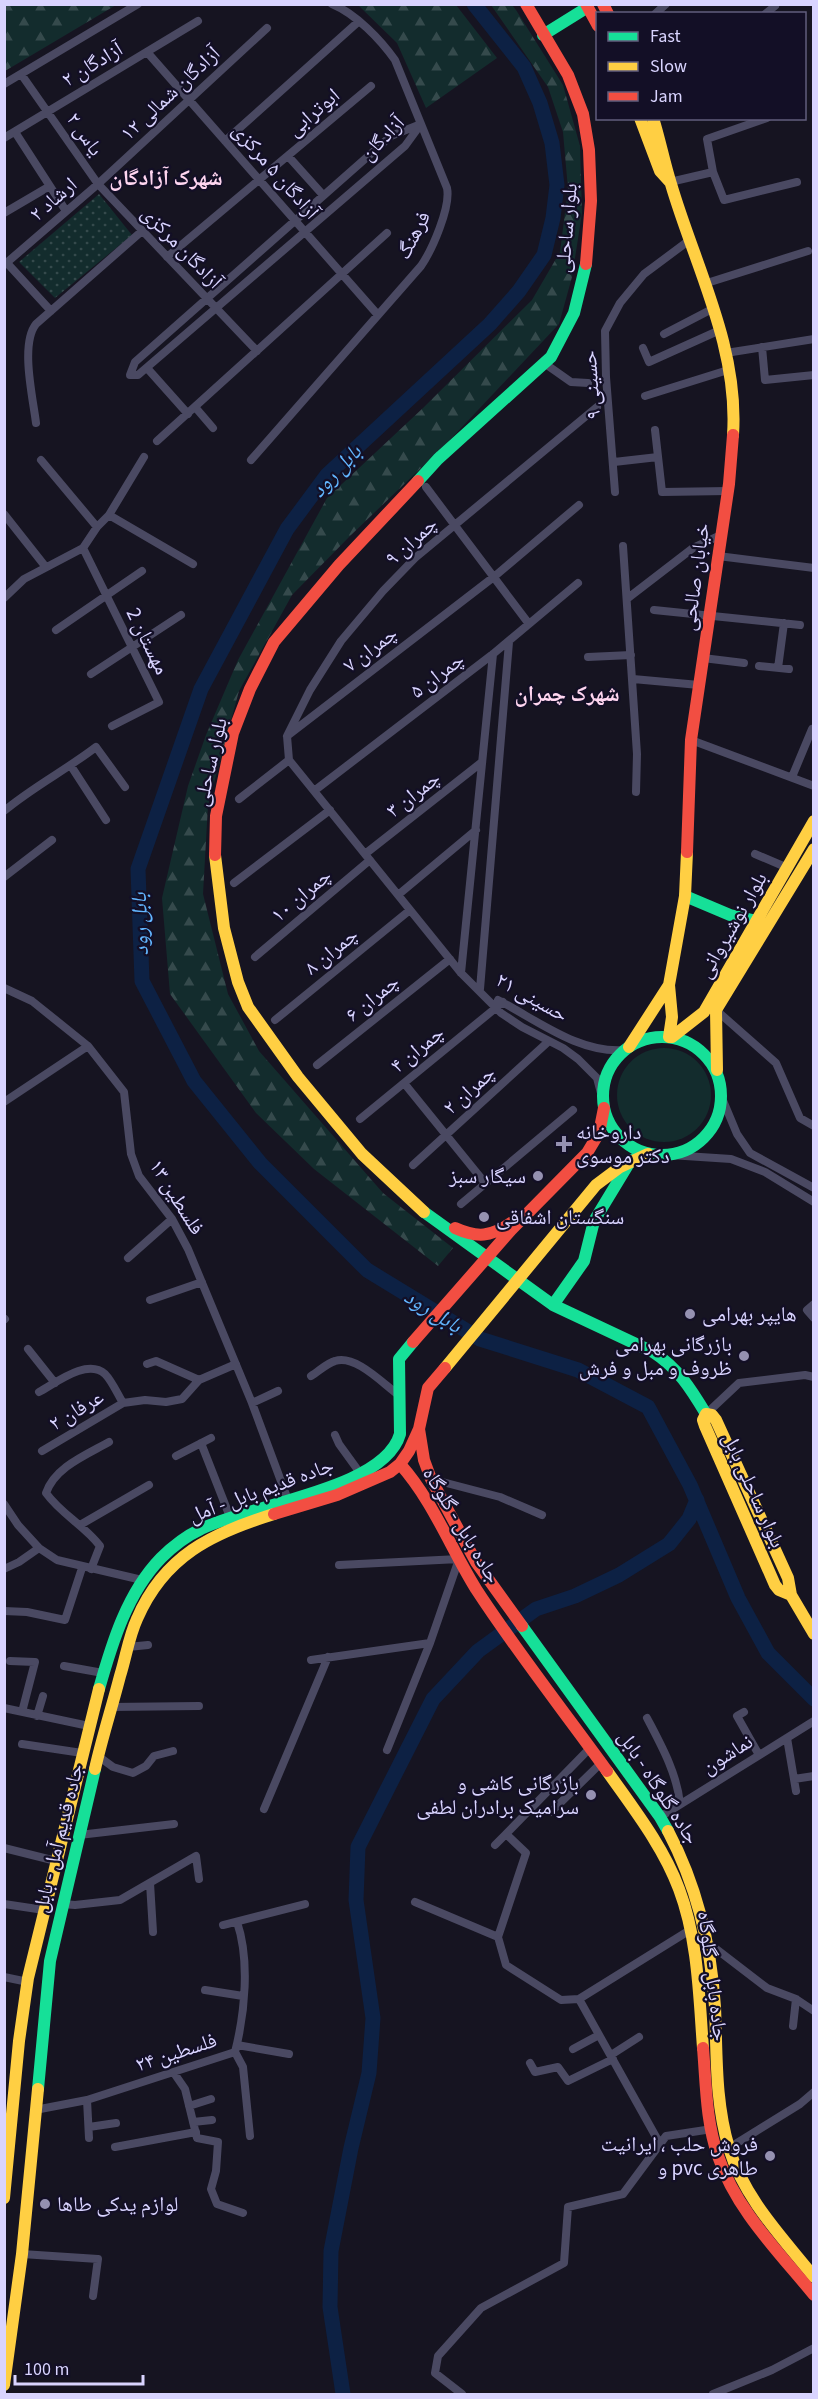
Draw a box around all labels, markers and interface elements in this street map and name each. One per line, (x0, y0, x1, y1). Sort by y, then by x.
legend (596, 12, 806, 120)
text: Fast (650, 24, 681, 49)
street label: آزادگان ۲ (56, 34, 129, 94)
street label: آزادگان شمالی ۱۲ (113, 38, 227, 147)
text: Slow (650, 54, 687, 79)
street label: ابوترابی (280, 81, 346, 143)
text: Jam (650, 84, 683, 109)
street label: یاس ۲ (59, 106, 111, 162)
street label: آزادگان (353, 108, 412, 168)
street label: آزادگان ۵ مرکزی (226, 116, 327, 226)
district label: شهرک آزادگان (109, 162, 223, 194)
street label: ارشاد ۲ (23, 170, 83, 228)
street label: بلوار ساحلی (547, 182, 585, 274)
street label: آزادگان مرکزی (135, 199, 230, 296)
street label: فرهنگ (388, 206, 438, 264)
street label: حسینی ٩ (574, 350, 608, 420)
water label: بابل رود (303, 436, 370, 505)
street label: چمران ۹ (378, 509, 444, 573)
street label: خيابان صالحی (673, 521, 717, 633)
street label: مهستان 2 (119, 602, 177, 680)
street label: چمران ۷ (336, 619, 404, 679)
street label: چمران ۵ (403, 645, 471, 705)
district label: شهرک چمران (514, 678, 620, 710)
street label: بلوار ساحلی (185, 715, 235, 809)
street label: چمران ۳ (380, 763, 446, 825)
street label: چمران ۱۰ (264, 861, 338, 929)
street label: بلوار نوشیروانی (689, 866, 775, 984)
water label: بابل رود (123, 891, 157, 956)
street label: چمران ۸ (298, 920, 364, 982)
street label: حسینی ۲۱ (490, 965, 574, 1029)
street label: چمران ۶ (339, 967, 405, 1029)
street label: چمران ۴ (384, 1018, 450, 1080)
street label: چمران ۲ (436, 1058, 502, 1122)
place label: داروخانه دکتر موسوی (576, 1117, 670, 1171)
marker: داروخانه دکتر موسوی (557, 1137, 571, 1151)
street label: فلسطین ۱۳ (142, 1153, 212, 1241)
place label: سیگار سبز (448, 1161, 526, 1191)
marker: سیگار سبز (531, 1169, 545, 1183)
place label: سنگستان اشفاقی (496, 1202, 624, 1232)
marker: سنگستان اشفاقی (477, 1210, 491, 1224)
water label: بابل رود (398, 1281, 469, 1342)
place label: هایپر بهرامی (702, 1299, 797, 1329)
marker: هایپر بهرامی (683, 1307, 697, 1321)
place label: بازرگانی بهرامی ظروف و مبل و فرش (579, 1329, 732, 1383)
marker: بازرگانی بهرامی ظروف و مبل و فرش (737, 1349, 751, 1363)
street label: عرفان ۲ (43, 1382, 109, 1438)
street label: بلوار ساحلی بابل (715, 1427, 793, 1553)
street label: جاده قدیم بابل - آمل (184, 1450, 338, 1530)
street label: جاده بابل - گلوگاه (416, 1461, 508, 1589)
street label: جاده گلوگاه - بابل (611, 1724, 707, 1850)
street label: نماشون (695, 1727, 759, 1781)
street label: جاده قدیم آمل - بابل (25, 1760, 91, 1916)
place label: بازرگانی کاشی و سرامیک برادران لطفی (416, 1768, 579, 1822)
marker: بازرگانی کاشی و سرامیک برادران لطفی (584, 1788, 598, 1802)
street label: جاده بابل - گلوگاه (690, 1909, 736, 2043)
street label: فلسطین ۲۴ (131, 2025, 221, 2079)
place label: فروش حلب ، ایرانیت و pvc طاهری (601, 2129, 758, 2183)
marker: فروش حلب ، ایرانیت و pvc طاهری (763, 2149, 777, 2163)
place label: لوازم یدکی طاها (57, 2189, 179, 2219)
marker: لوازم یدکی طاها (38, 2197, 52, 2211)
scale bar (15, 2348, 142, 2386)
text: 100 m (24, 2357, 69, 2382)

